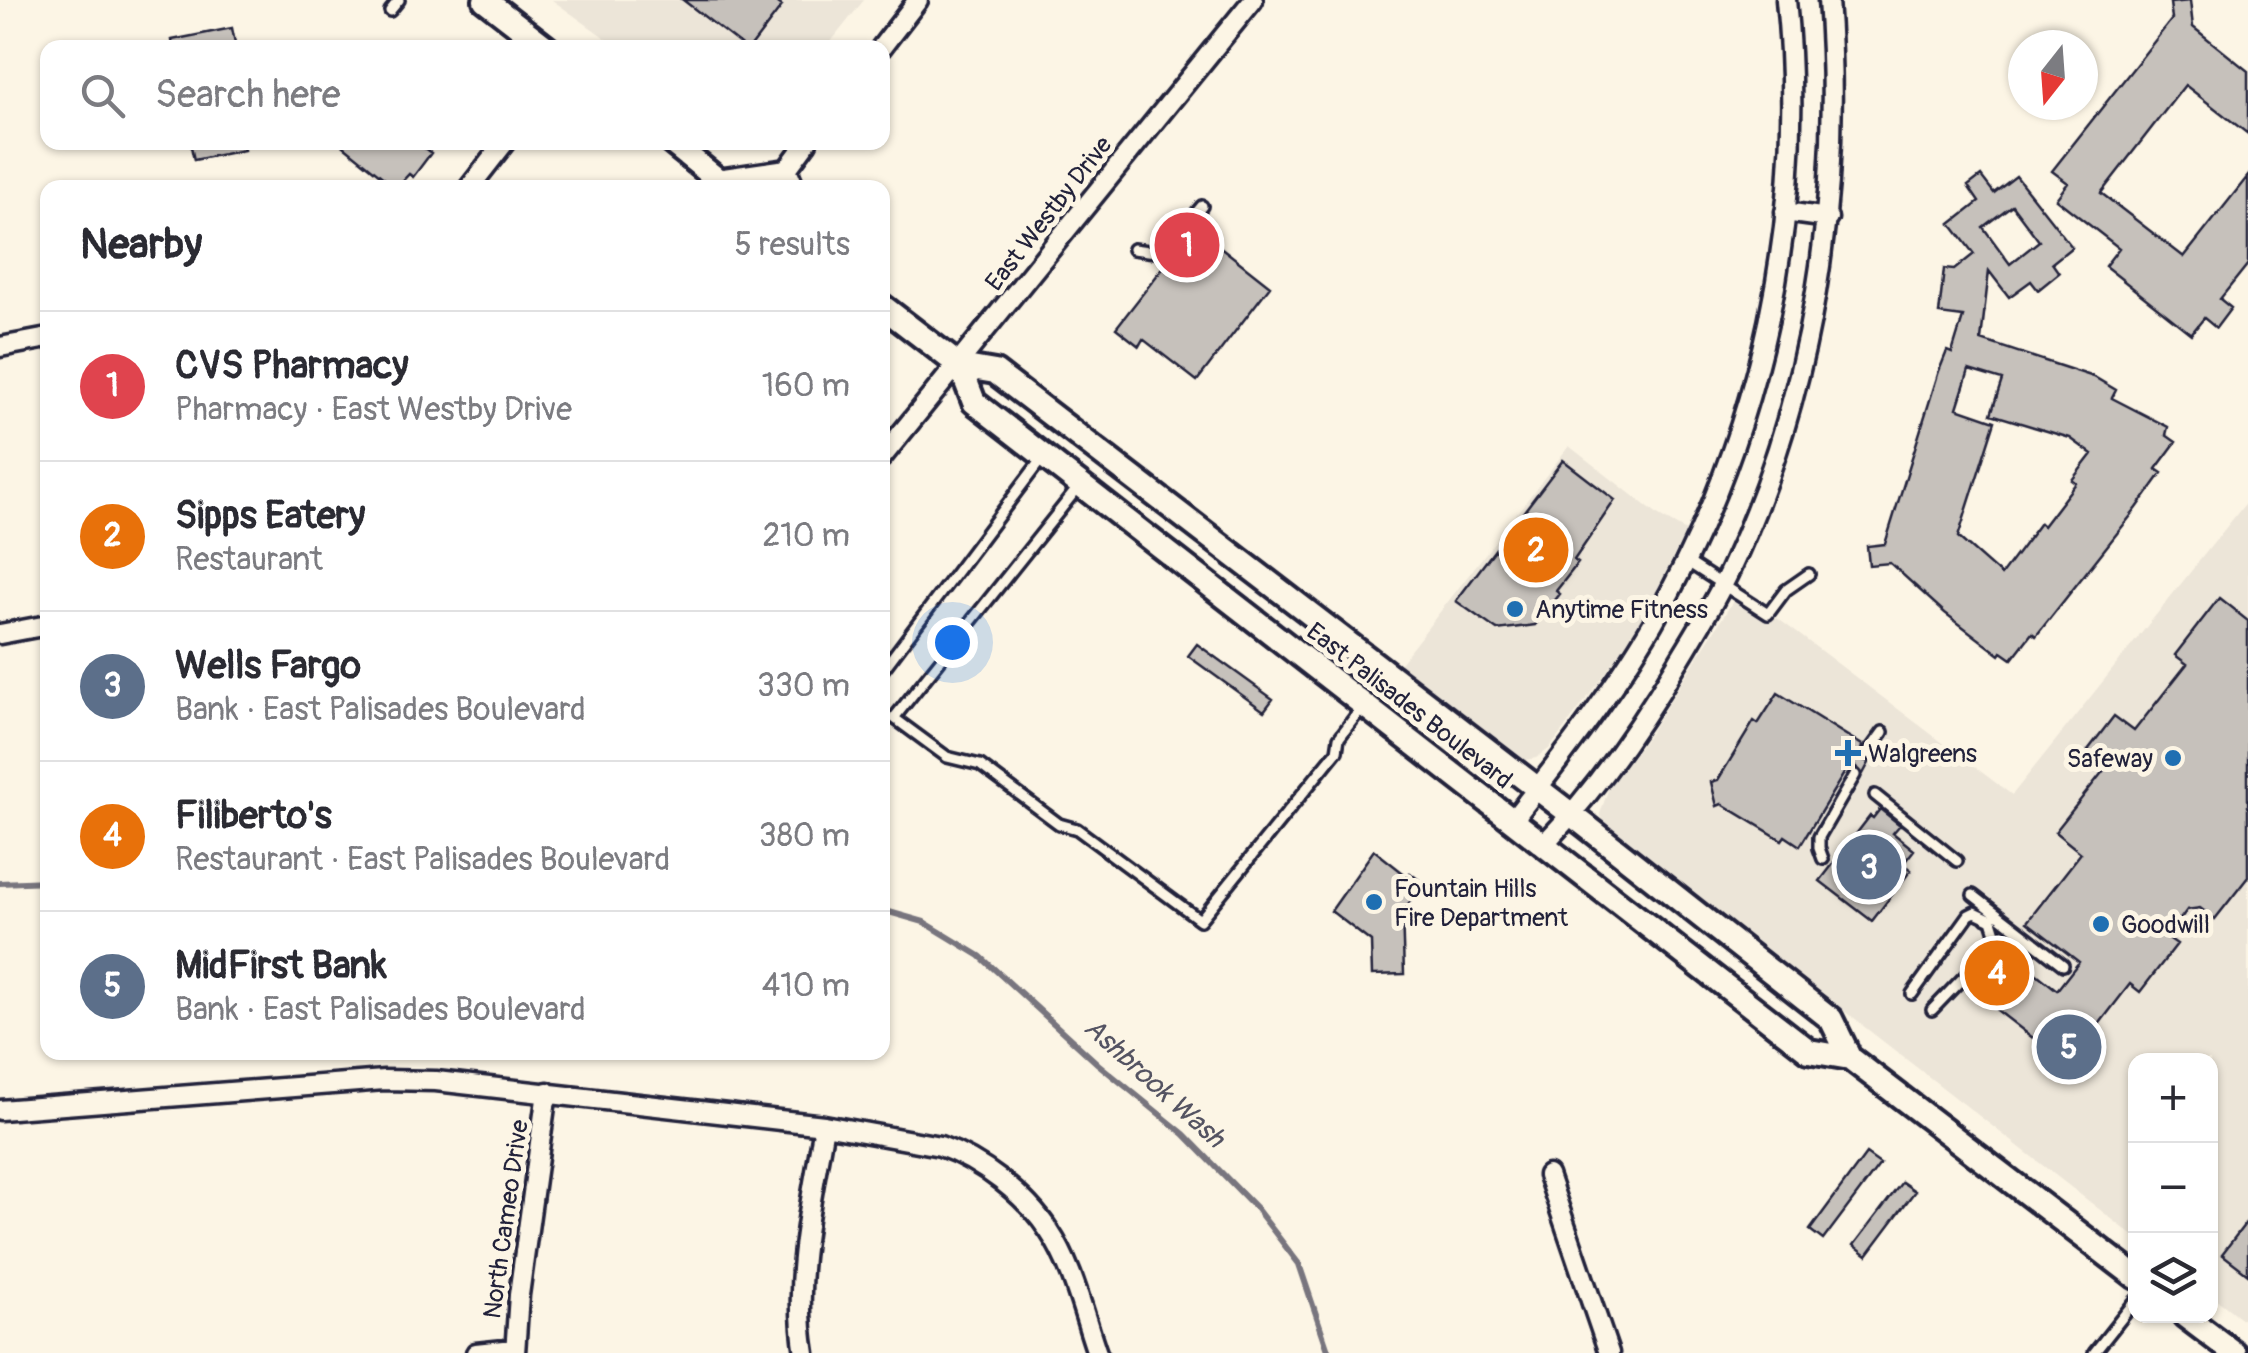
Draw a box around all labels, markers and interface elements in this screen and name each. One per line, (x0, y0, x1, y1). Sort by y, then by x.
north arrow (2008, 30, 2098, 120)
search box (40, 40, 890, 150)
icon: search (75, 68, 130, 123)
text: Search here (155, 71, 341, 119)
street label: East Westby Drive (979, 130, 1120, 298)
pin: 1 (1154, 208, 1220, 282)
text: Nearby (80, 219, 202, 271)
text: 5 results (735, 225, 850, 265)
text: CVS Pharmacy (175, 342, 409, 390)
text: 1 (106, 366, 119, 406)
text: 160 m (762, 366, 850, 406)
text: Pharmacy · East Westby Drive (175, 390, 572, 430)
text: Sipps Eatery (175, 492, 365, 540)
pin: 2 (1504, 512, 1568, 588)
text: 2 (104, 516, 121, 556)
text: 210 m (762, 516, 850, 556)
text: Restaurant (175, 540, 323, 580)
place label: Anytime Fitness (1535, 595, 1708, 626)
marker: Anytime Fitness (1504, 598, 1526, 620)
street label: East Palisades Boulevard (1300, 616, 1518, 796)
your location (927, 617, 978, 668)
text: Wells Fargo (175, 642, 361, 690)
text: 3 (104, 666, 121, 706)
text: 330 m (757, 666, 850, 706)
text: Bank · East Palisades Boulevard (175, 690, 586, 730)
place label: Walgreens (1868, 739, 1977, 770)
marker: Walgreens (1837, 742, 1859, 764)
place label: Safeway (2067, 744, 2153, 775)
marker: Safeway (2162, 747, 2184, 769)
text: Filiberto's (175, 792, 332, 840)
text: 4 (103, 816, 122, 856)
text: 380 m (759, 816, 850, 856)
pin: 3 (1836, 830, 1902, 904)
text: Restaurant · East Palisades Boulevard (175, 840, 670, 880)
place label: Fountain Hills Fire Department (1394, 874, 1569, 934)
marker: Fountain Hills Fire Department (1363, 891, 1385, 913)
place label: Goodwill (2121, 910, 2210, 941)
marker: Goodwill (2090, 913, 2112, 935)
pin: 4 (1964, 936, 2030, 1010)
text: MidFirst Bank (175, 942, 387, 990)
text: 5 (104, 966, 121, 1006)
text: 410 m (762, 966, 850, 1006)
text: Bank · East Palisades Boulevard (175, 990, 586, 1030)
pin: 5 (2036, 1010, 2102, 1084)
water label: Ashbrook Wash (1076, 1011, 1233, 1157)
map controls (2128, 1053, 2218, 1323)
button: + (2128, 1053, 2218, 1143)
street label: North Cameo Drive (477, 1117, 536, 1321)
button: − (2128, 1143, 2218, 1233)
button: layers (2128, 1233, 2218, 1323)

